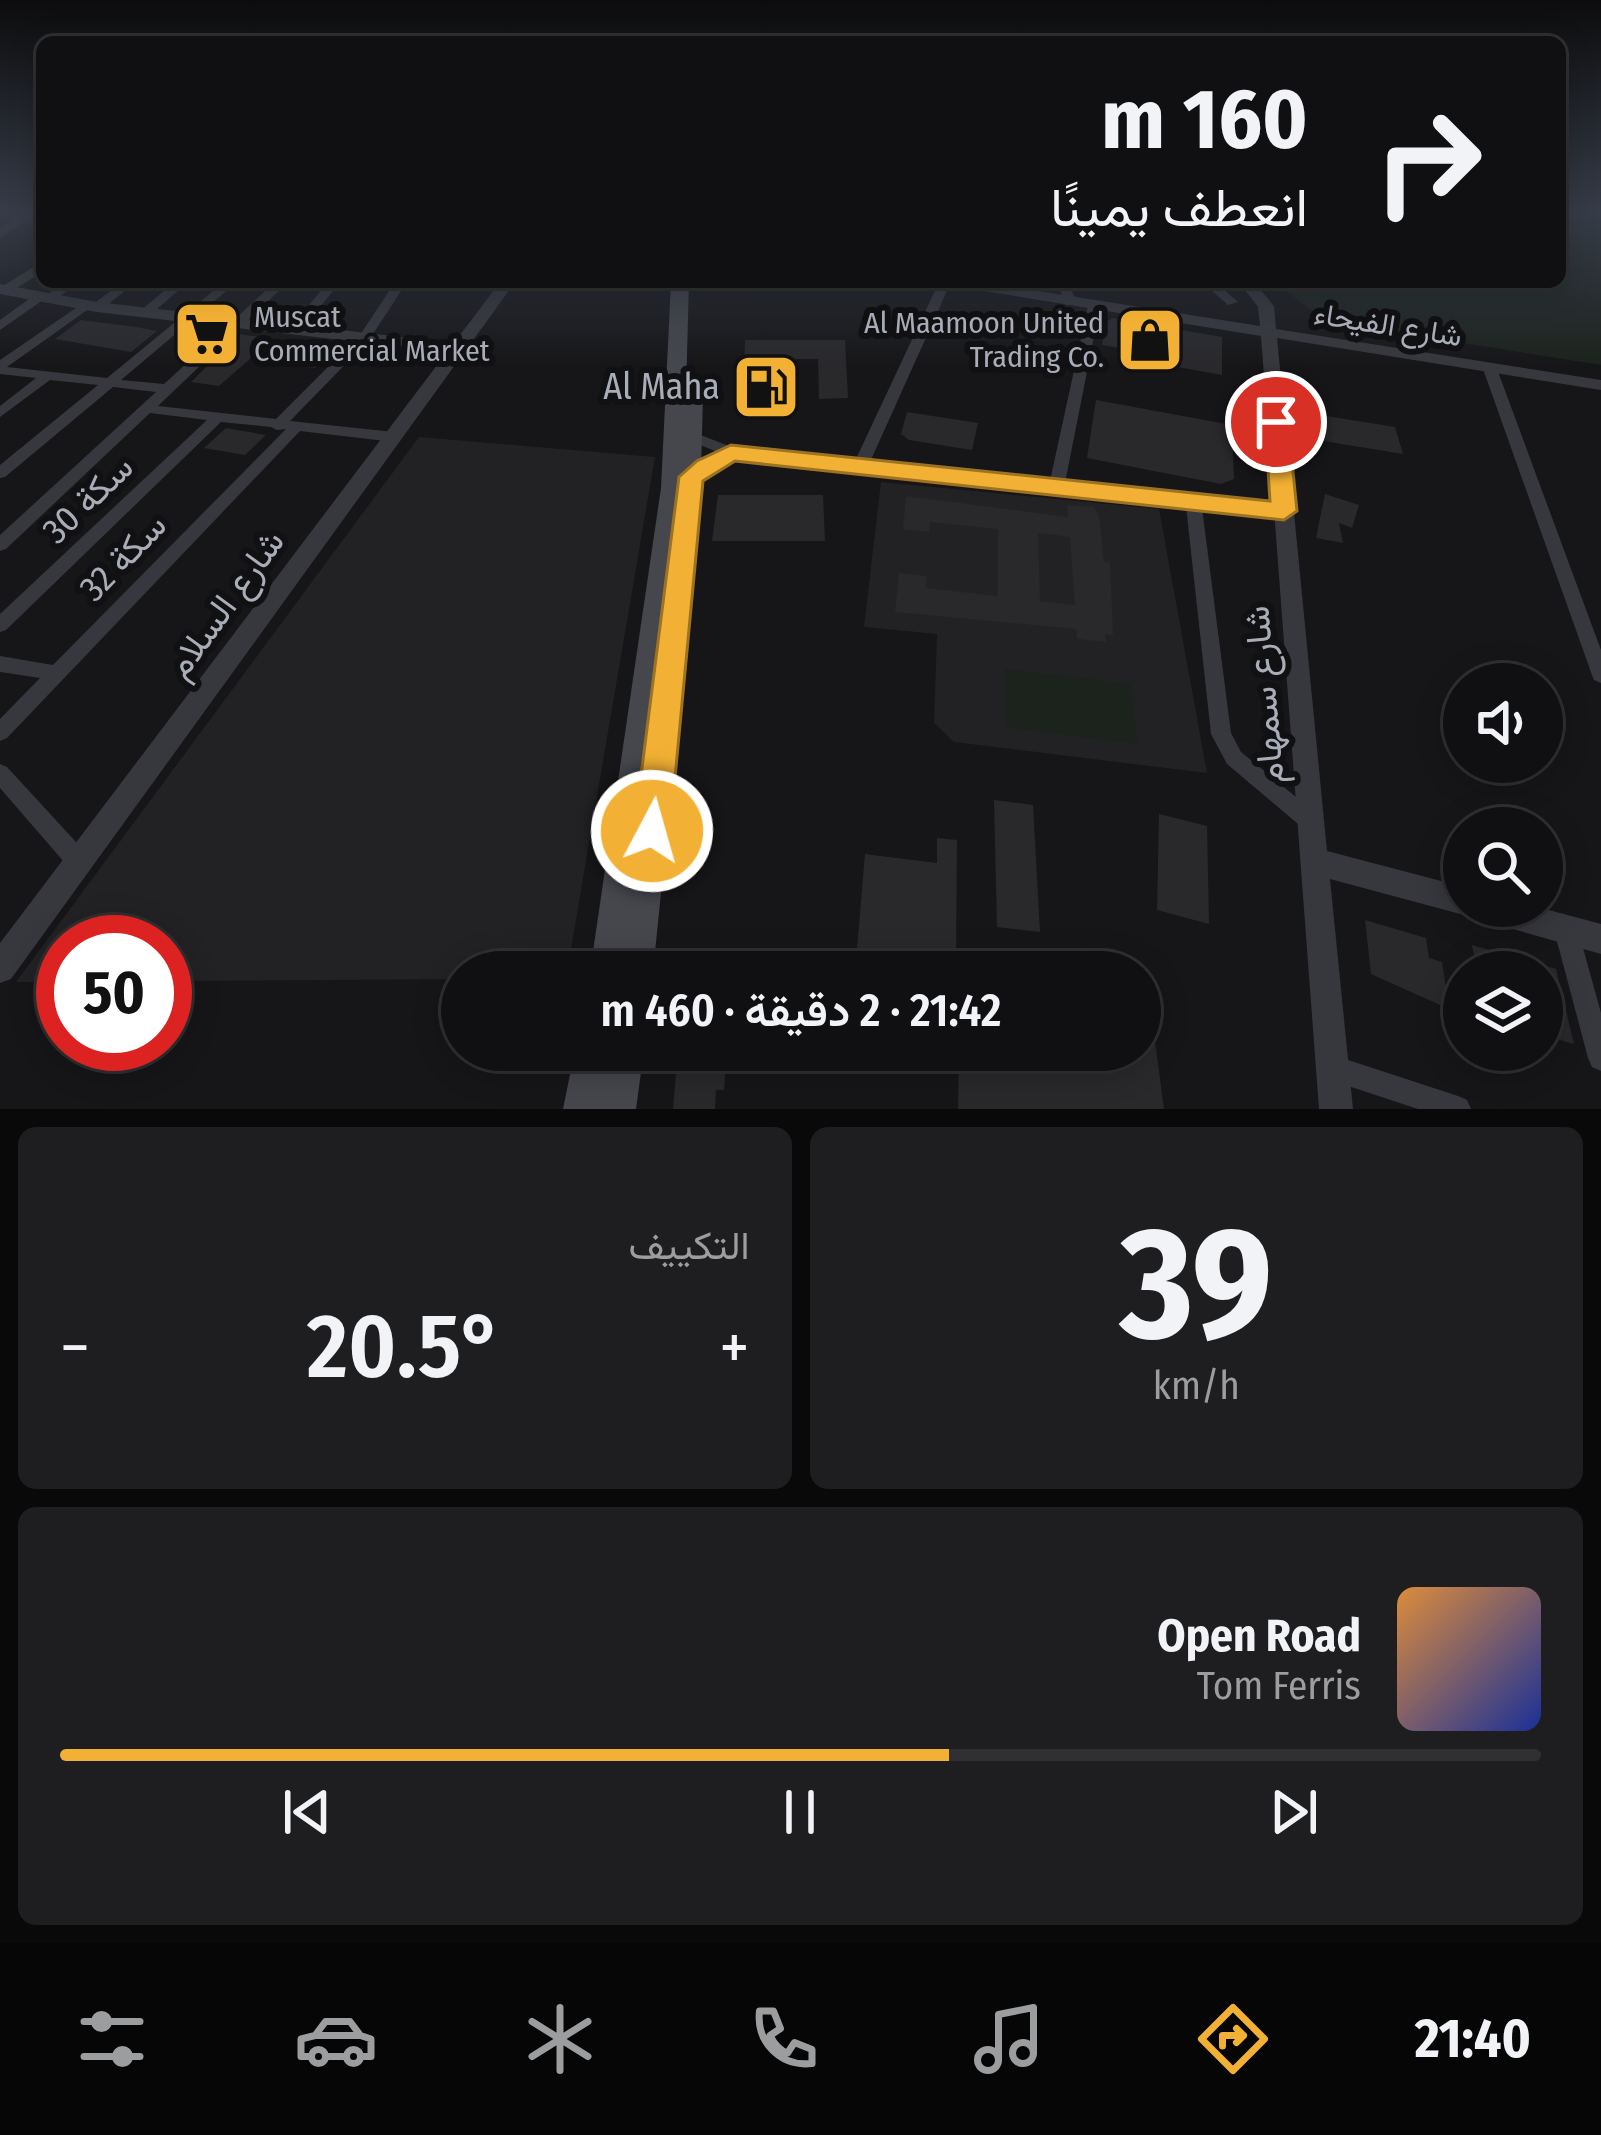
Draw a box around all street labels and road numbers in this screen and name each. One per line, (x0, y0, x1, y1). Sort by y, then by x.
street label: شارع الفيحاء (1311, 296, 1465, 356)
street label: سكة 30 (34, 445, 142, 553)
street label: سكة 32 (70, 504, 176, 610)
street label: شارع السلام (156, 521, 295, 688)
street label: شارع سمهام (1234, 604, 1296, 786)

